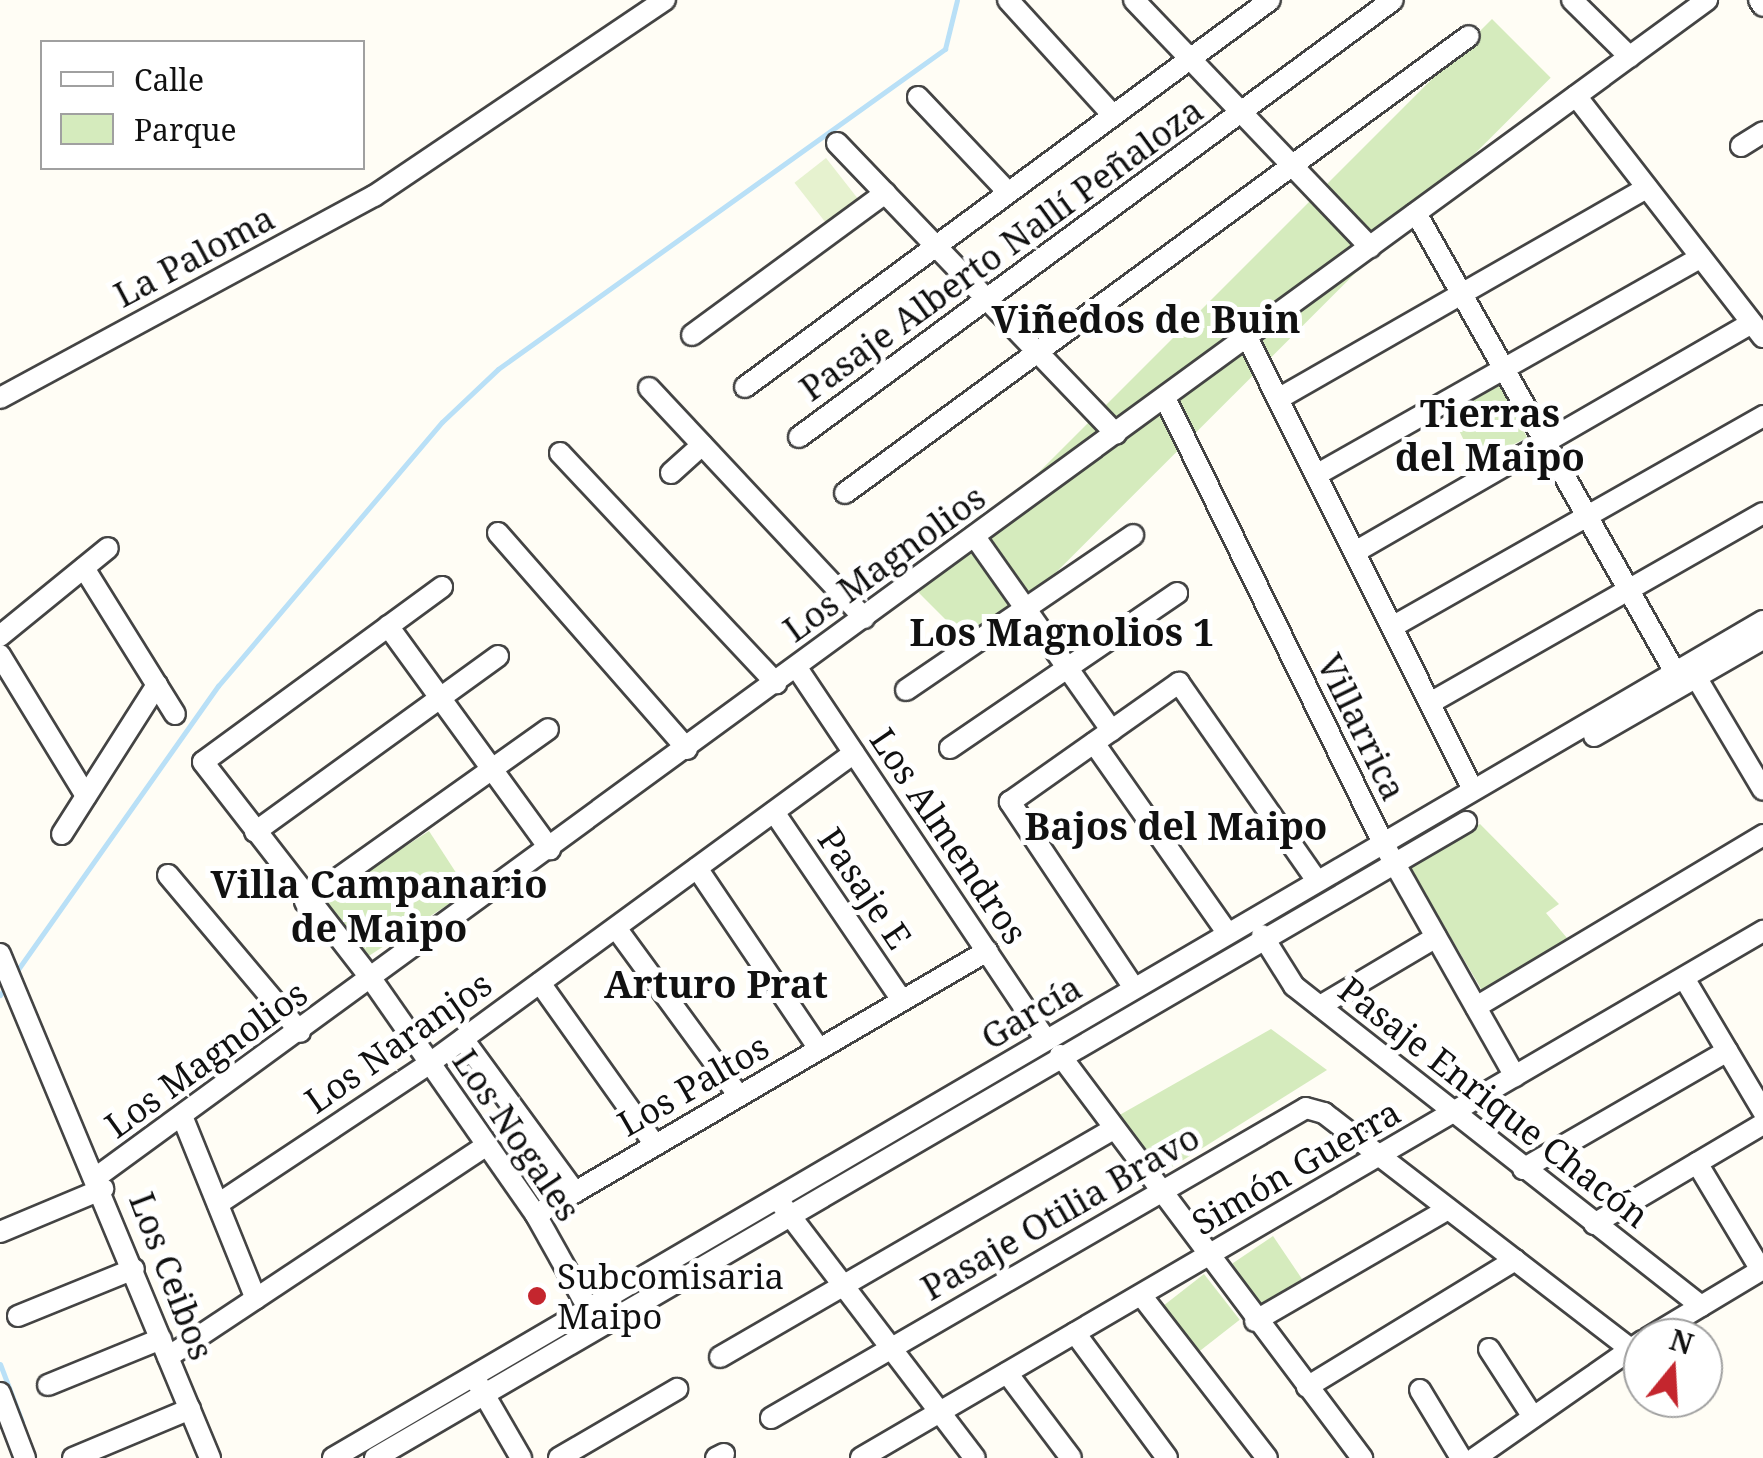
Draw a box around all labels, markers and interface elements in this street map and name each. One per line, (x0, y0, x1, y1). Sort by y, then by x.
legend (40, 40, 365, 170)
text: Calle (134, 59, 204, 100)
street label: Pasaje Alberto Nallí Peñaloza (791, 89, 1211, 409)
text: Parque (134, 109, 237, 150)
street label: La Paloma (107, 196, 281, 316)
district label: Viñedos de Buin (991, 296, 1301, 342)
district label: Tierras del Maipo (1395, 390, 1585, 479)
street label: Los Magnolios (775, 476, 993, 650)
district label: Los Magnolios 1 (910, 609, 1214, 655)
street label: Villarrica (1309, 647, 1415, 807)
street label: Los Almendros (861, 720, 1037, 952)
district label: Bajos del Maipo (1025, 803, 1327, 849)
street label: Pasaje E (809, 820, 921, 956)
district label: Villa Campanario de Maipo (210, 861, 548, 951)
district label: Arturo Prat (604, 961, 828, 1007)
street label: Los Naranjos (297, 962, 499, 1122)
street label: García (973, 966, 1089, 1058)
street label: Pasaje Enrique Chacón (1331, 968, 1657, 1236)
street label: Los Magnolios (97, 972, 315, 1146)
street label: Los Paltos (610, 1025, 776, 1145)
street label: Los Nogales (444, 1041, 590, 1229)
street label: Simón Guerra (1185, 1091, 1407, 1243)
street label: Pasaje Otilia Bravo (914, 1115, 1206, 1309)
street label: Los Ceibos (121, 1186, 223, 1366)
place label: Subcomisaria Maipo (557, 1255, 784, 1337)
marker: Subcomisaria Maipo (526, 1285, 548, 1307)
north arrow (1623, 1318, 1723, 1418)
text: N (1665, 1320, 1698, 1363)

